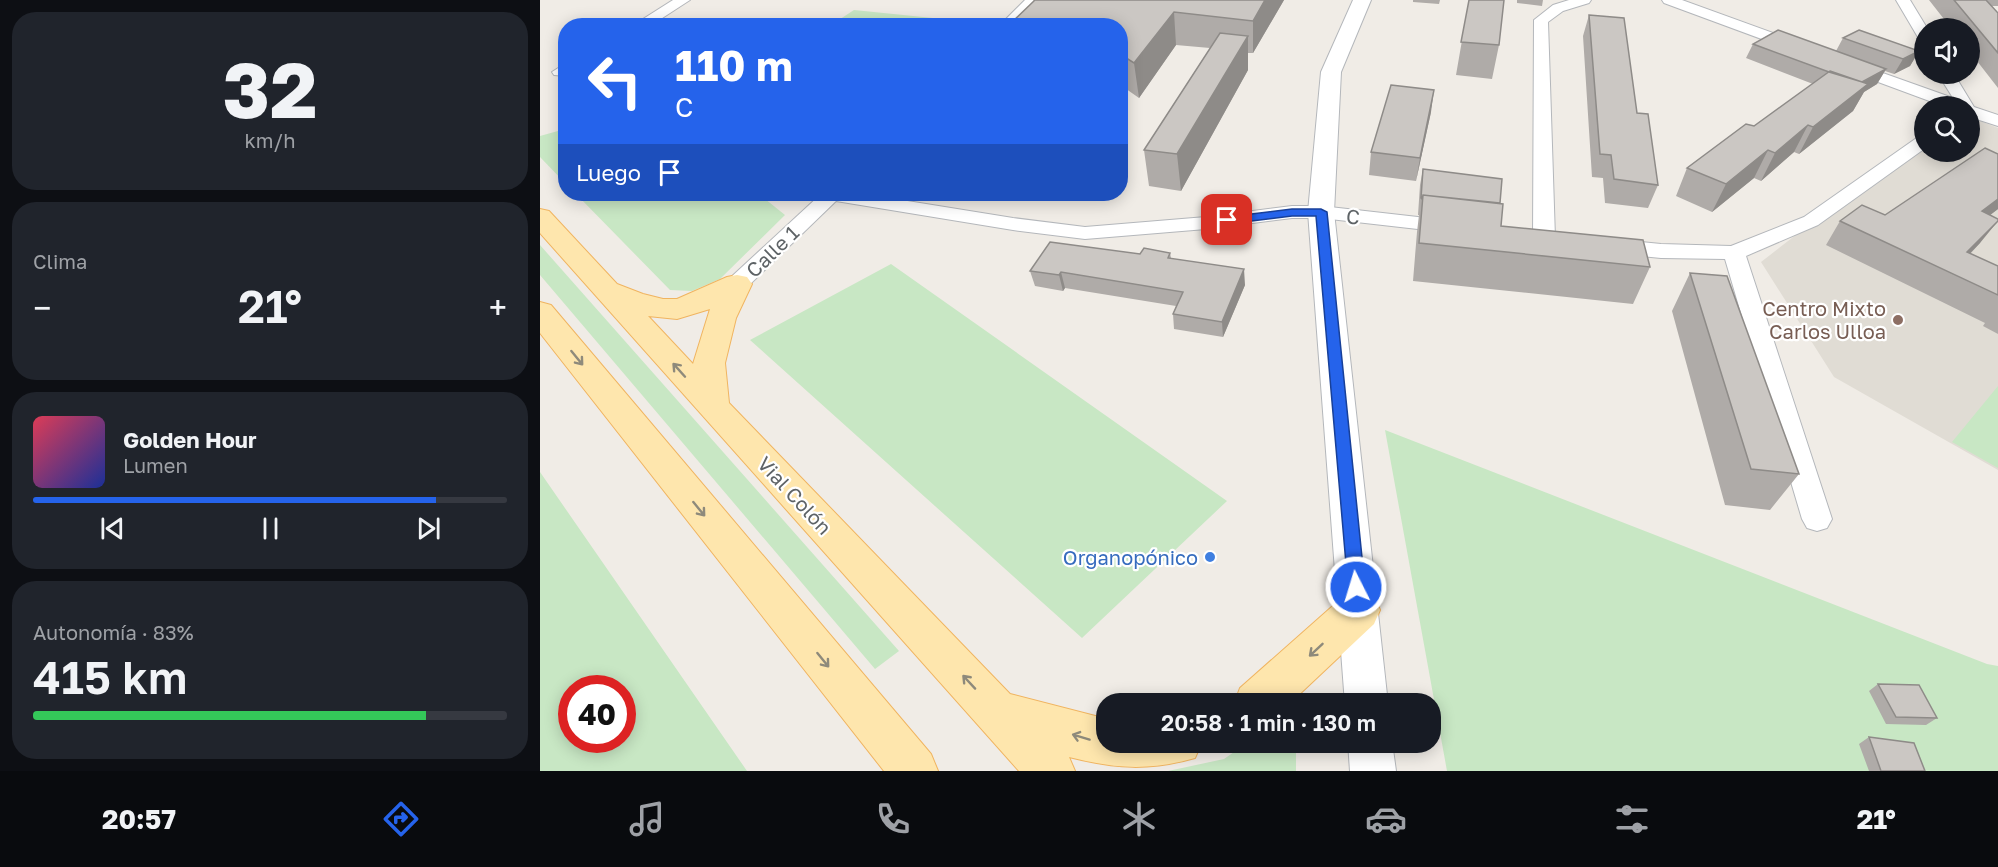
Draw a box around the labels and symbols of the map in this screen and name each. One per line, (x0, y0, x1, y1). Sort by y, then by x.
pin (1201, 194, 1252, 245)
street label: C (1345, 203, 1361, 229)
street label: Calle 1 (741, 220, 803, 282)
place label: Centro Mixto Carlos Ulloa (1762, 296, 1886, 343)
marker: Centro Mixto Carlos Ulloa (1891, 313, 1905, 327)
one-way arrow (570, 350, 583, 366)
one-way arrow (672, 363, 686, 378)
street label: Vial Colón (753, 451, 837, 539)
one-way arrow (693, 501, 706, 517)
place label: Organopónico (1063, 545, 1198, 569)
marker: Organopónico (1203, 550, 1217, 564)
position arrow (1324, 555, 1388, 619)
one-way arrow (1309, 643, 1324, 657)
one-way arrow (816, 652, 830, 667)
speed limit sign: 40 (558, 675, 636, 753)
one-way arrow (962, 675, 976, 690)
one-way arrow (1072, 731, 1091, 742)

